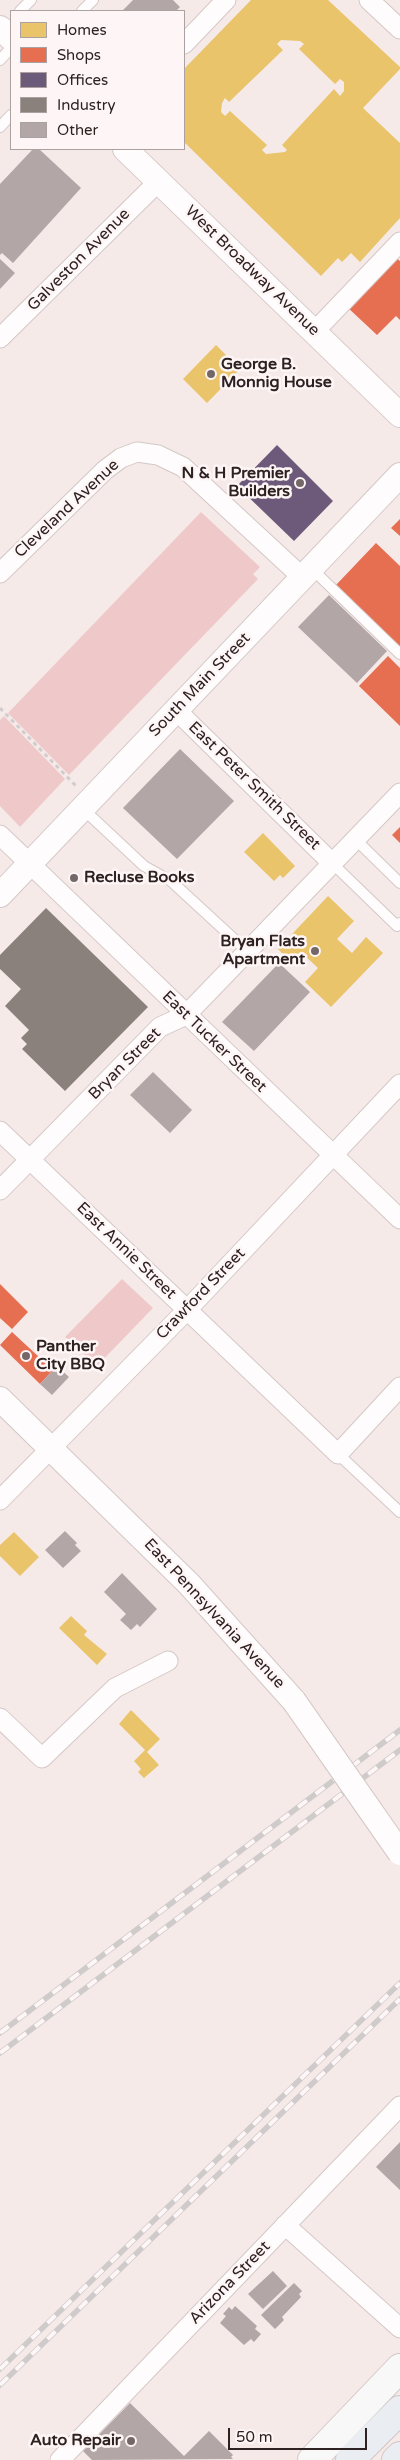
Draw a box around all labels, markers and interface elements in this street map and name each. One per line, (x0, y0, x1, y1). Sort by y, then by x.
legend (10, 10, 185, 150)
text: Homes (57, 21, 107, 39)
text: Shops (57, 46, 101, 64)
text: Offices (57, 71, 108, 89)
text: Industry (57, 96, 116, 114)
text: Other (57, 121, 98, 139)
street label: West Broadway Avenue (181, 202, 323, 340)
street label: Galveston Avenue (24, 205, 134, 315)
place label: George B. Monnig House (221, 355, 332, 393)
marker: George B. Monnig House (205, 368, 217, 380)
street label: Cleveland Avenue (11, 456, 123, 562)
place label: N & H Premier Builders (181, 464, 290, 502)
marker: N & H Premier Builders (294, 477, 306, 489)
street label: South Main Street (145, 629, 255, 741)
street label: East Peter Smith Street (184, 718, 324, 854)
place label: Recluse Books (84, 868, 194, 888)
marker: Recluse Books (68, 872, 80, 884)
place label: Bryan Flats Apartment (220, 932, 305, 970)
marker: Bryan Flats Apartment (309, 945, 321, 957)
street label: East Tucker Street (158, 987, 270, 1097)
street label: Bryan Street (85, 1024, 165, 1104)
street label: East Annie Street (72, 1199, 180, 1303)
street label: Crawford Street (152, 1244, 250, 1344)
place label: Panther City BBQ (36, 1337, 105, 1375)
marker: Panther City BBQ (20, 1350, 32, 1362)
street label: East Pennsylvania Avenue (140, 1535, 288, 1693)
street label: Arizona Street (185, 2237, 275, 2329)
scale bar (230, 2418, 369, 2450)
text: 50 m (236, 2428, 273, 2446)
place label: Auto Repair (30, 2431, 121, 2451)
marker: Auto Repair (125, 2435, 137, 2447)

